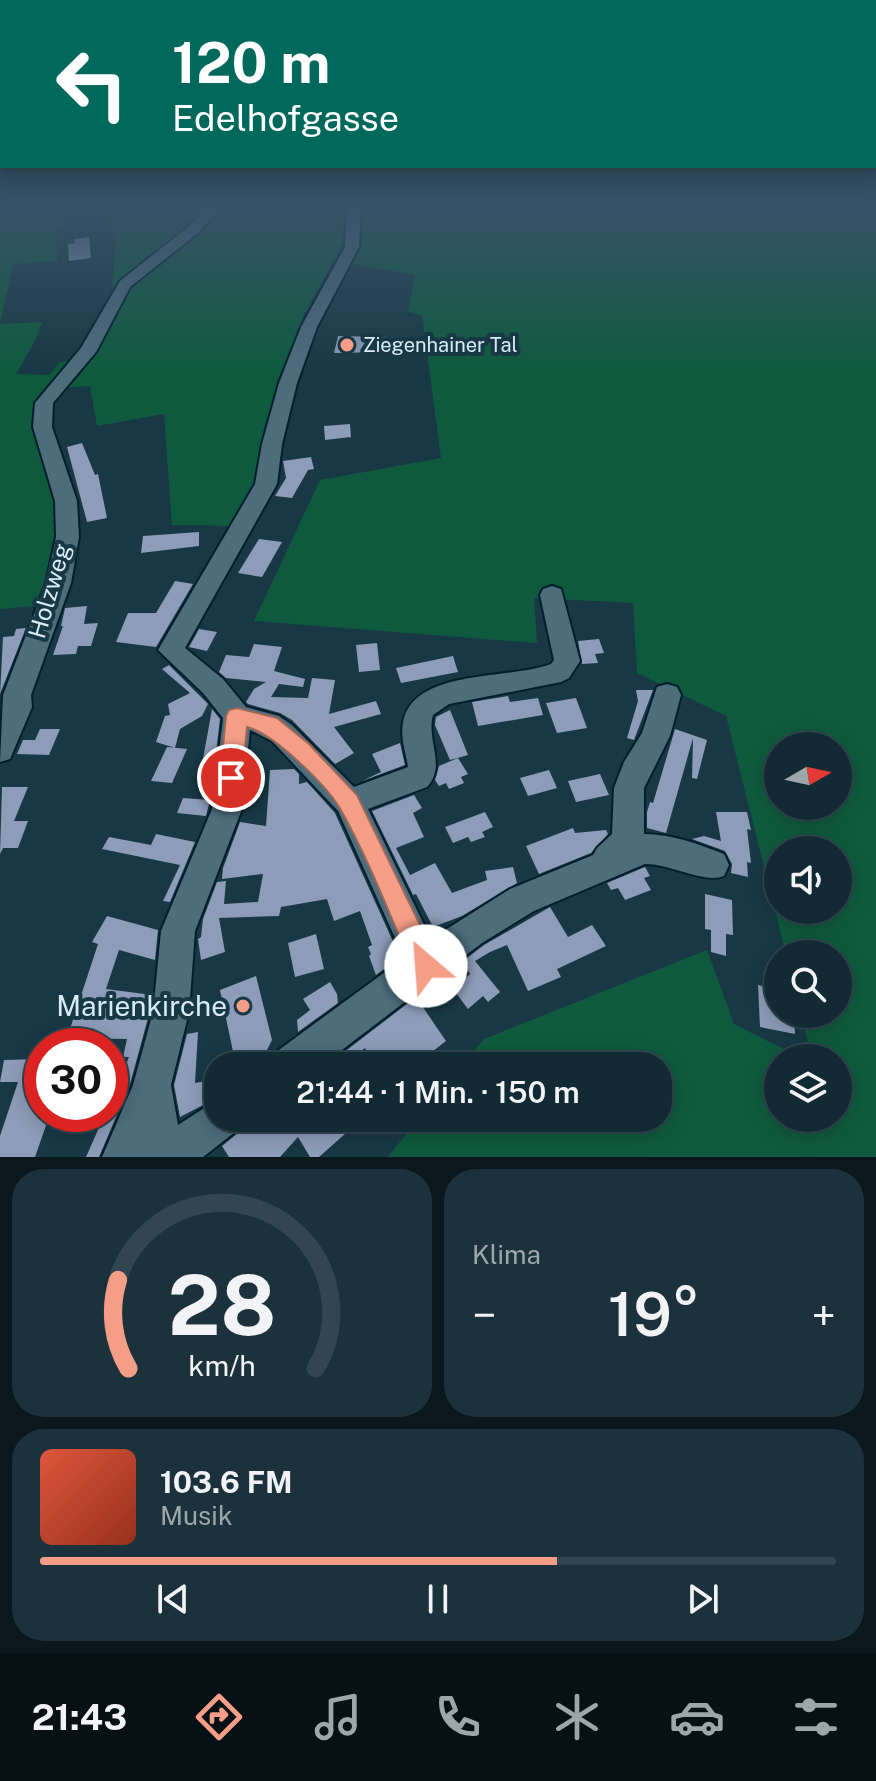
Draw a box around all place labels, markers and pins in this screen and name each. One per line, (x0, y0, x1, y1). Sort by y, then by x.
place label: Ziegenhainer Tal (363, 333, 518, 357)
marker: Ziegenhainer Tal (338, 336, 356, 354)
pin (197, 744, 265, 812)
place label: Marienkirche (56, 989, 227, 1022)
marker: Marienkirche (234, 997, 252, 1015)

